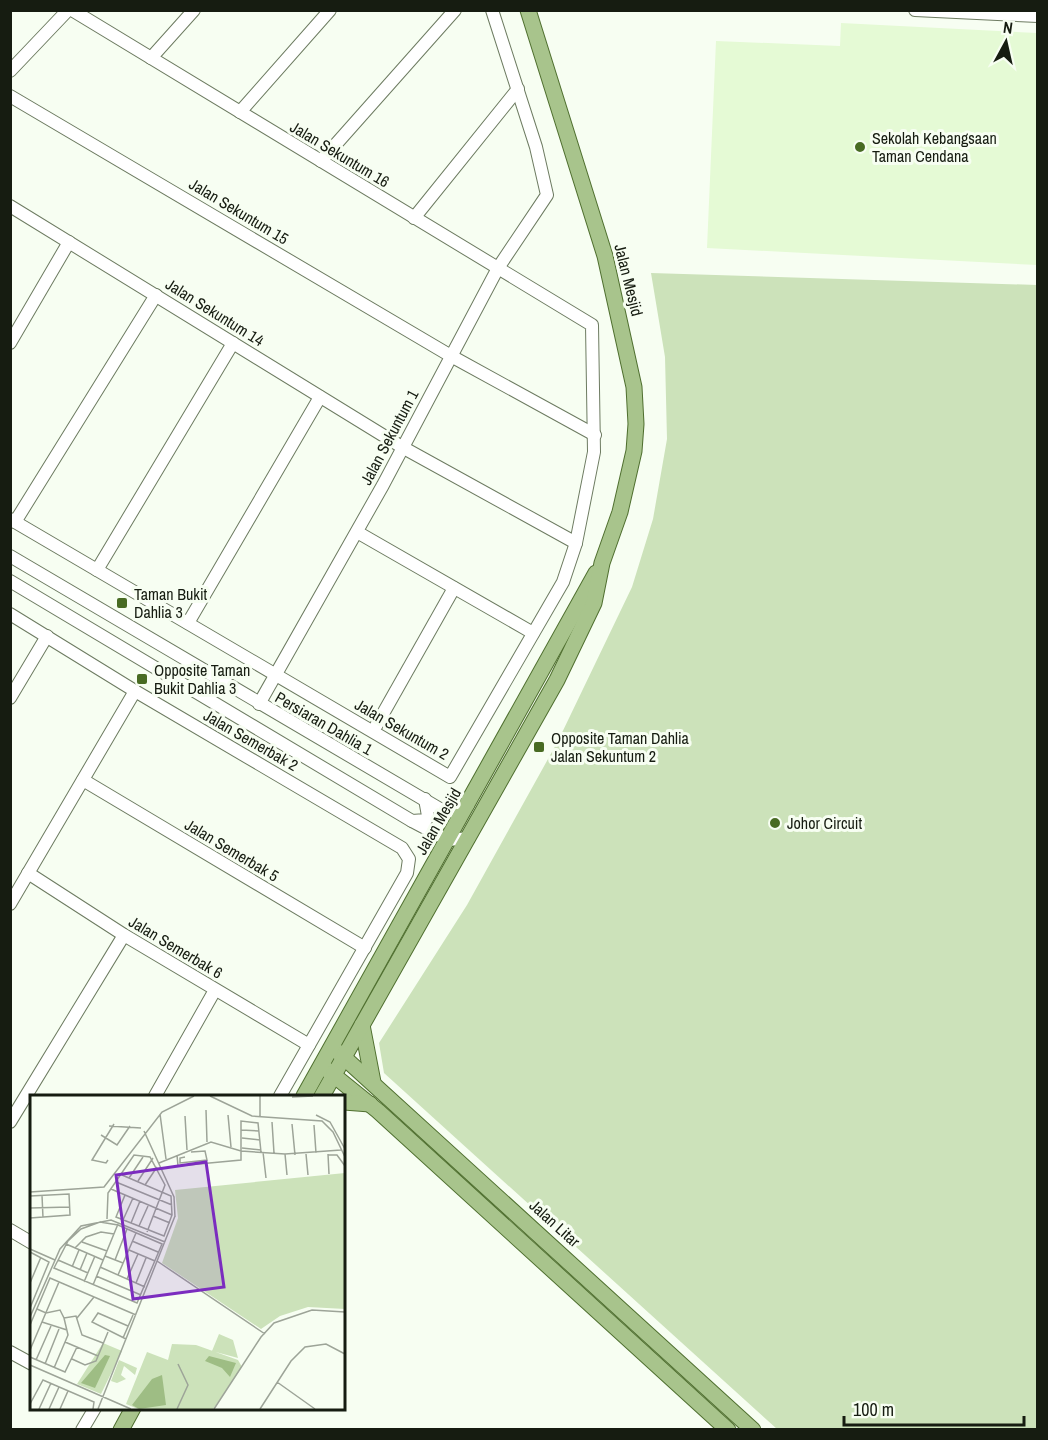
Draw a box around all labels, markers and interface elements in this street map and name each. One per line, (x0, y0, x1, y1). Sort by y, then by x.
north arrow (976, 12, 1036, 72)
text: N (1002, 16, 1014, 39)
street label: Jalan Sekuntum 16 (286, 116, 394, 192)
place label: Sekolah Kebangsaan Taman Cendana (872, 127, 997, 167)
marker: Sekolah Kebangsaan Taman Cendana (853, 140, 867, 154)
street label: Jalan Sekuntum 15 (185, 173, 293, 249)
street label: Jalan Mesjid (609, 242, 649, 318)
street label: Jalan Sekuntum 14 (162, 273, 268, 351)
street label: Jalan Sekuntum 1 (355, 385, 424, 489)
place label: Taman Bukit Dahlia 3 (134, 583, 208, 623)
marker: Taman Bukit Dahlia 3 (115, 596, 129, 610)
place label: Opposite Taman Bukit Dahlia 3 (154, 659, 250, 699)
marker: Opposite Taman Bukit Dahlia 3 (135, 672, 149, 686)
street label: Persiaran Dahlia 1 (271, 686, 377, 760)
street label: Jalan Sekuntum 2 (351, 693, 453, 765)
street label: Jalan Semerbak 2 (200, 704, 302, 776)
place label: Opposite Taman Dahlia Jalan Sekuntum 2 (551, 727, 690, 767)
marker: Opposite Taman Dahlia Jalan Sekuntum 2 (532, 740, 546, 754)
street label: Jalan Mesjid (410, 784, 466, 858)
place label: Johor Circuit (787, 812, 862, 834)
street label: Jalan Semerbak 5 (181, 813, 283, 887)
marker: Johor Circuit (768, 816, 782, 830)
street label: Jalan Semerbak 6 (125, 910, 227, 984)
inset map (30, 1095, 345, 1410)
street label: Jalan Litar (525, 1194, 586, 1252)
scale bar (844, 1389, 1024, 1427)
text: 100 m (853, 1397, 894, 1422)

